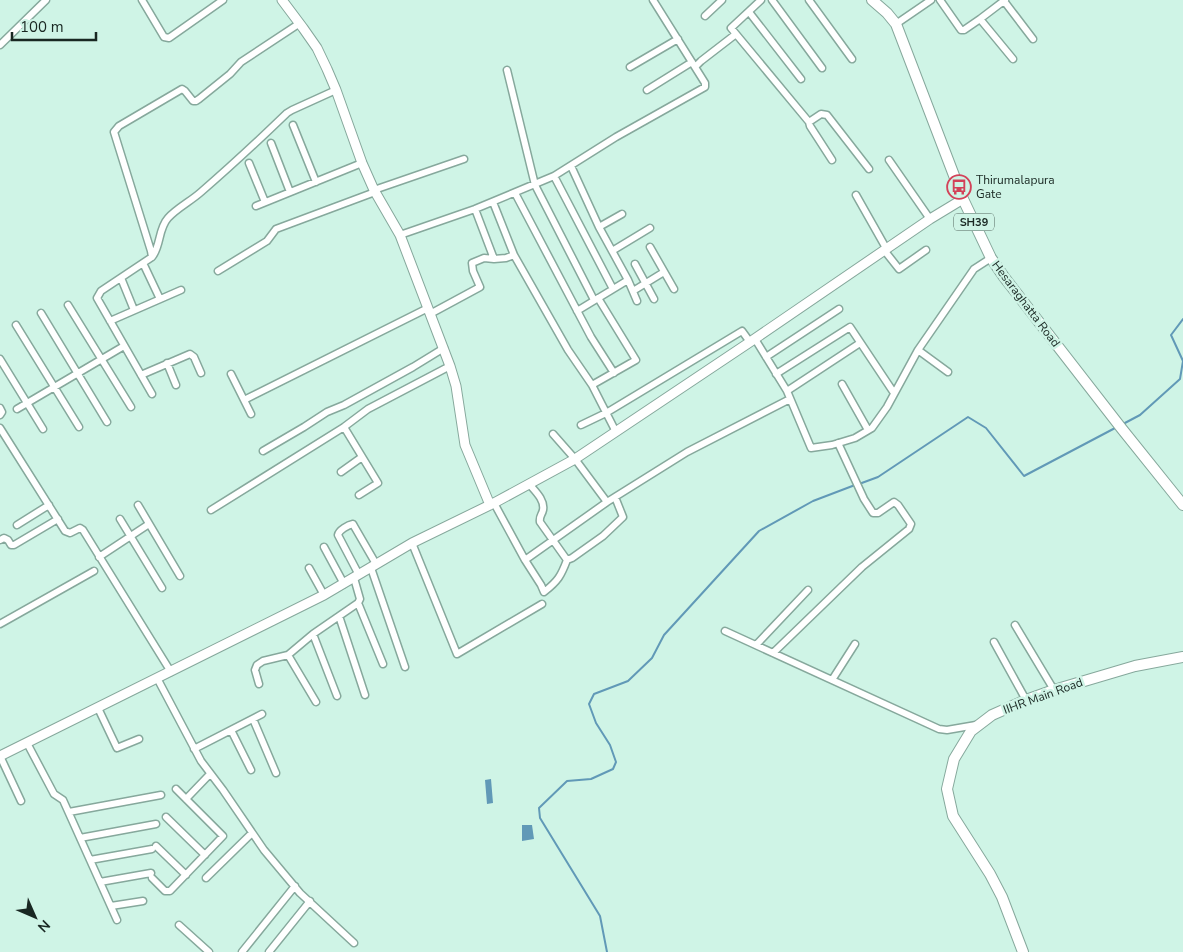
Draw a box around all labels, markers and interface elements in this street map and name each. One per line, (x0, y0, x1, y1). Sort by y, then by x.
scale bar (12, 10, 96, 42)
text: 100 m (20, 17, 64, 37)
place label: Thirumalapura Gate (976, 172, 1055, 202)
bus stop icon: Thirumalapura Gate (946, 174, 972, 200)
road number: SH39 (954, 213, 994, 230)
street label: Hesaraghatta Road (988, 258, 1064, 350)
street label: IIHR Main Road (1001, 674, 1085, 718)
north arrow (10, 892, 60, 942)
text: N (33, 915, 54, 936)

